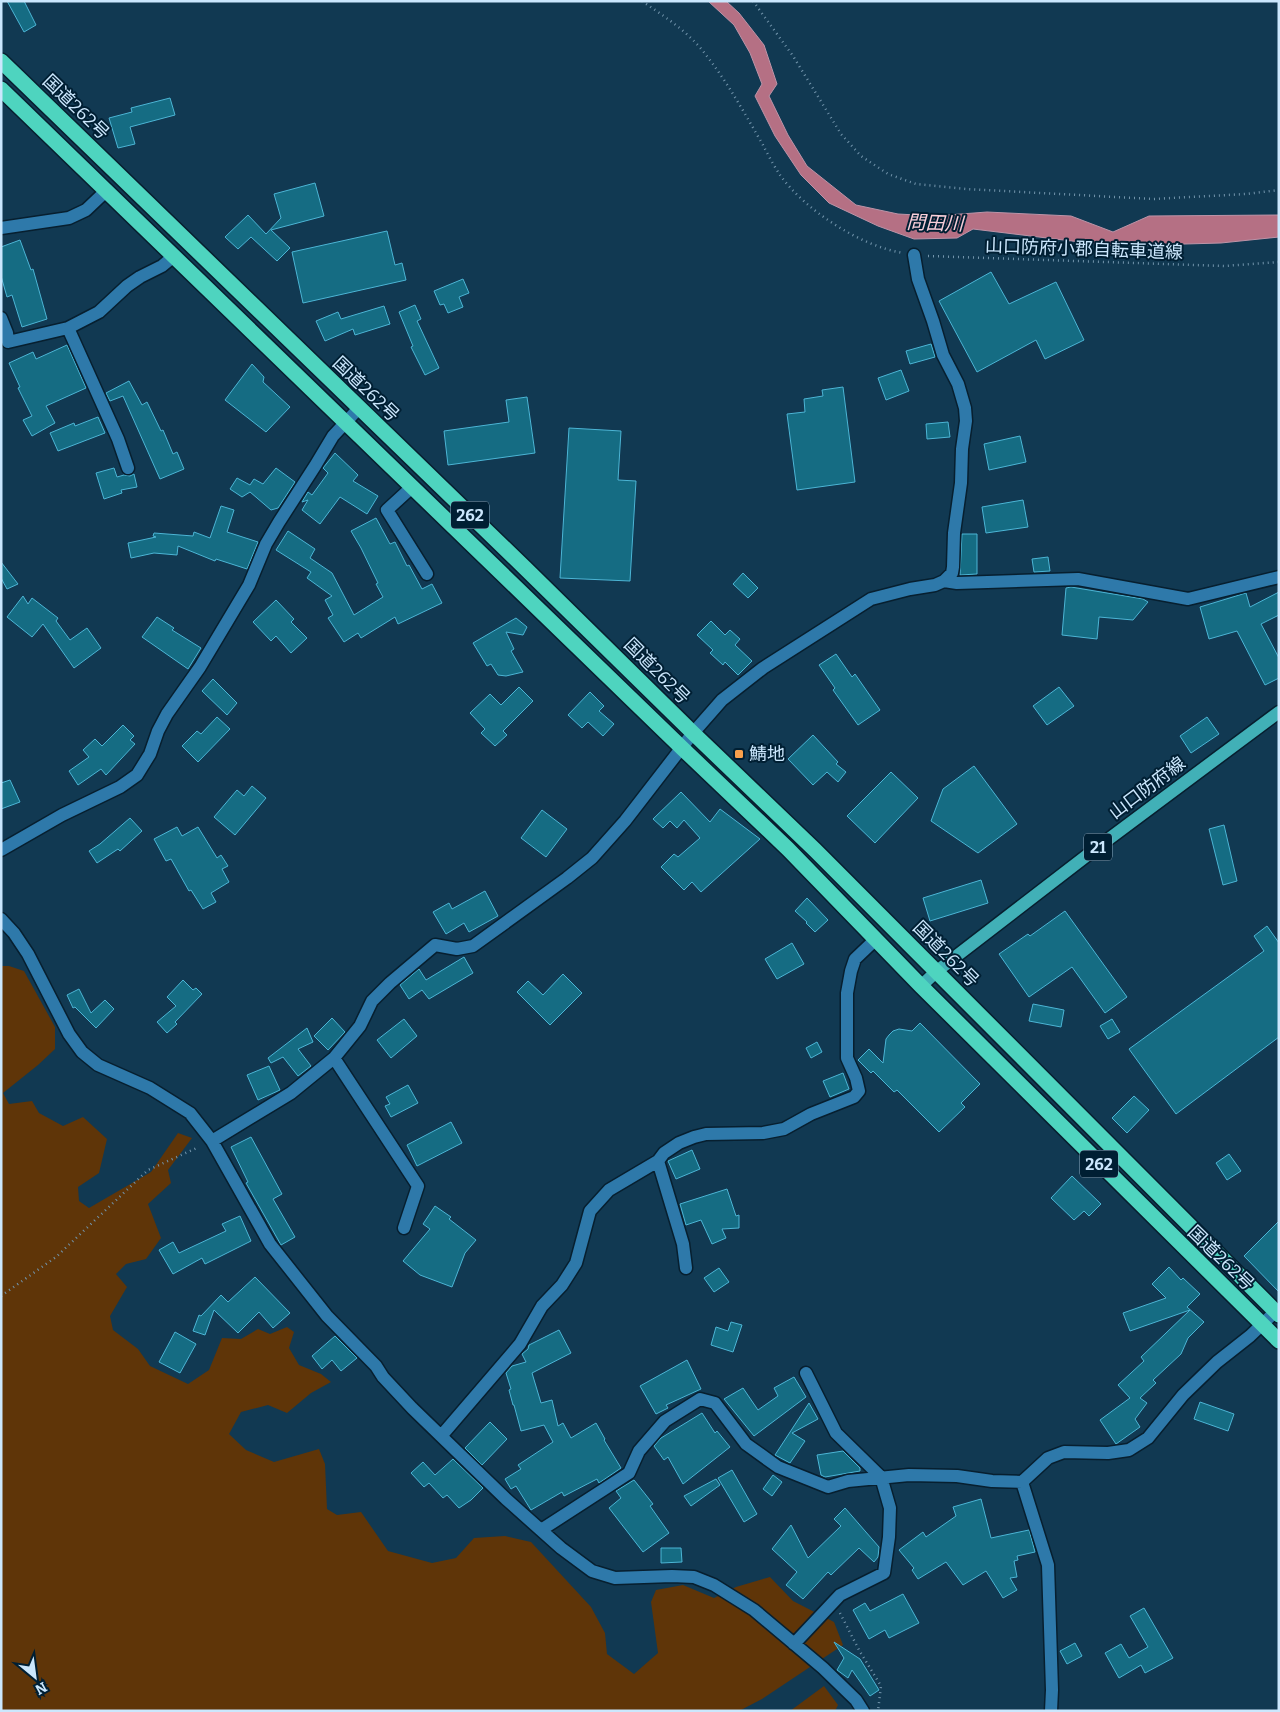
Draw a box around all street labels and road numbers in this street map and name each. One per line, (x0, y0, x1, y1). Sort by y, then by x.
street label: 国道262号 (38, 70, 114, 144)
street label: 山口防府小郡自転車道線 (985, 235, 1183, 263)
street label: 国道262号 (328, 352, 404, 426)
road number: 262 (451, 502, 489, 528)
street label: 国道262号 (620, 634, 694, 708)
street label: 山口防府線 (1104, 752, 1190, 824)
road number: 21 (1084, 834, 1112, 860)
street label: 国道262号 (909, 917, 983, 991)
road number: 262 (1080, 1150, 1118, 1178)
street label: 国道262号 (1183, 1221, 1259, 1295)

